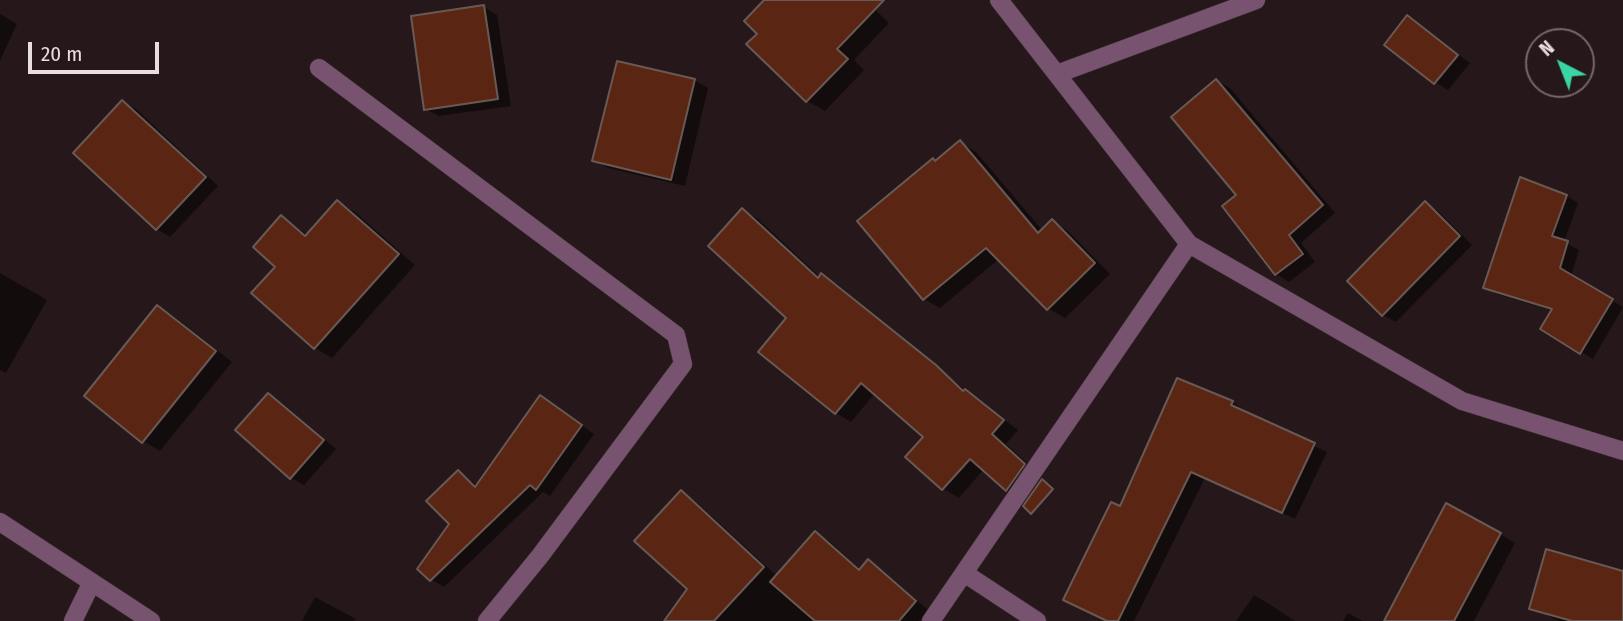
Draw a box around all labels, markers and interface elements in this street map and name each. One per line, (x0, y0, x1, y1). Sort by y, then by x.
scale bar (32, 28, 163, 72)
north arrow (1525, 28, 1595, 98)
text: N (1535, 36, 1559, 61)
text: 20 m (41, 41, 82, 67)

